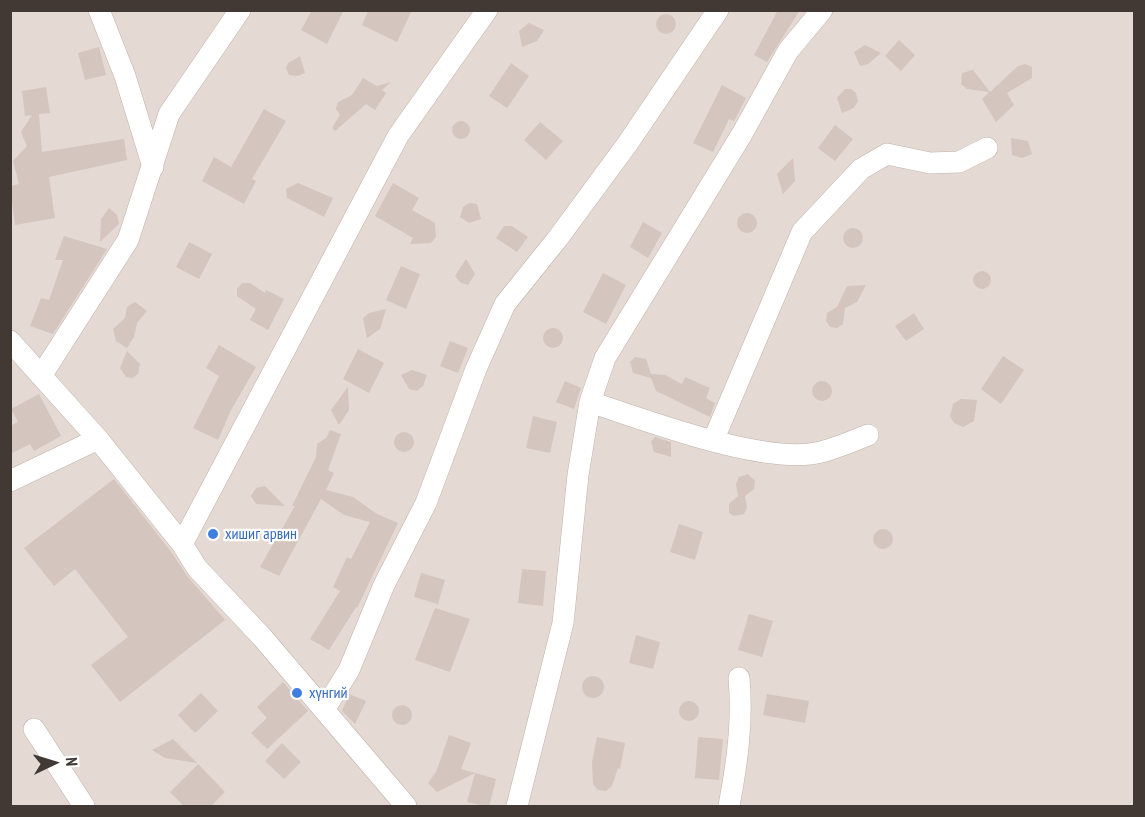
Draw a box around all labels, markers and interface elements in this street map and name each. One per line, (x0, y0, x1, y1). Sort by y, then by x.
place label: хишиг арвин (225, 524, 297, 544)
marker: хишиг арвин (206, 527, 220, 541)
place label: хүнгий (309, 683, 347, 703)
marker: хүнгий (290, 686, 304, 700)
north arrow (24, 733, 84, 793)
text: N (62, 757, 82, 767)

